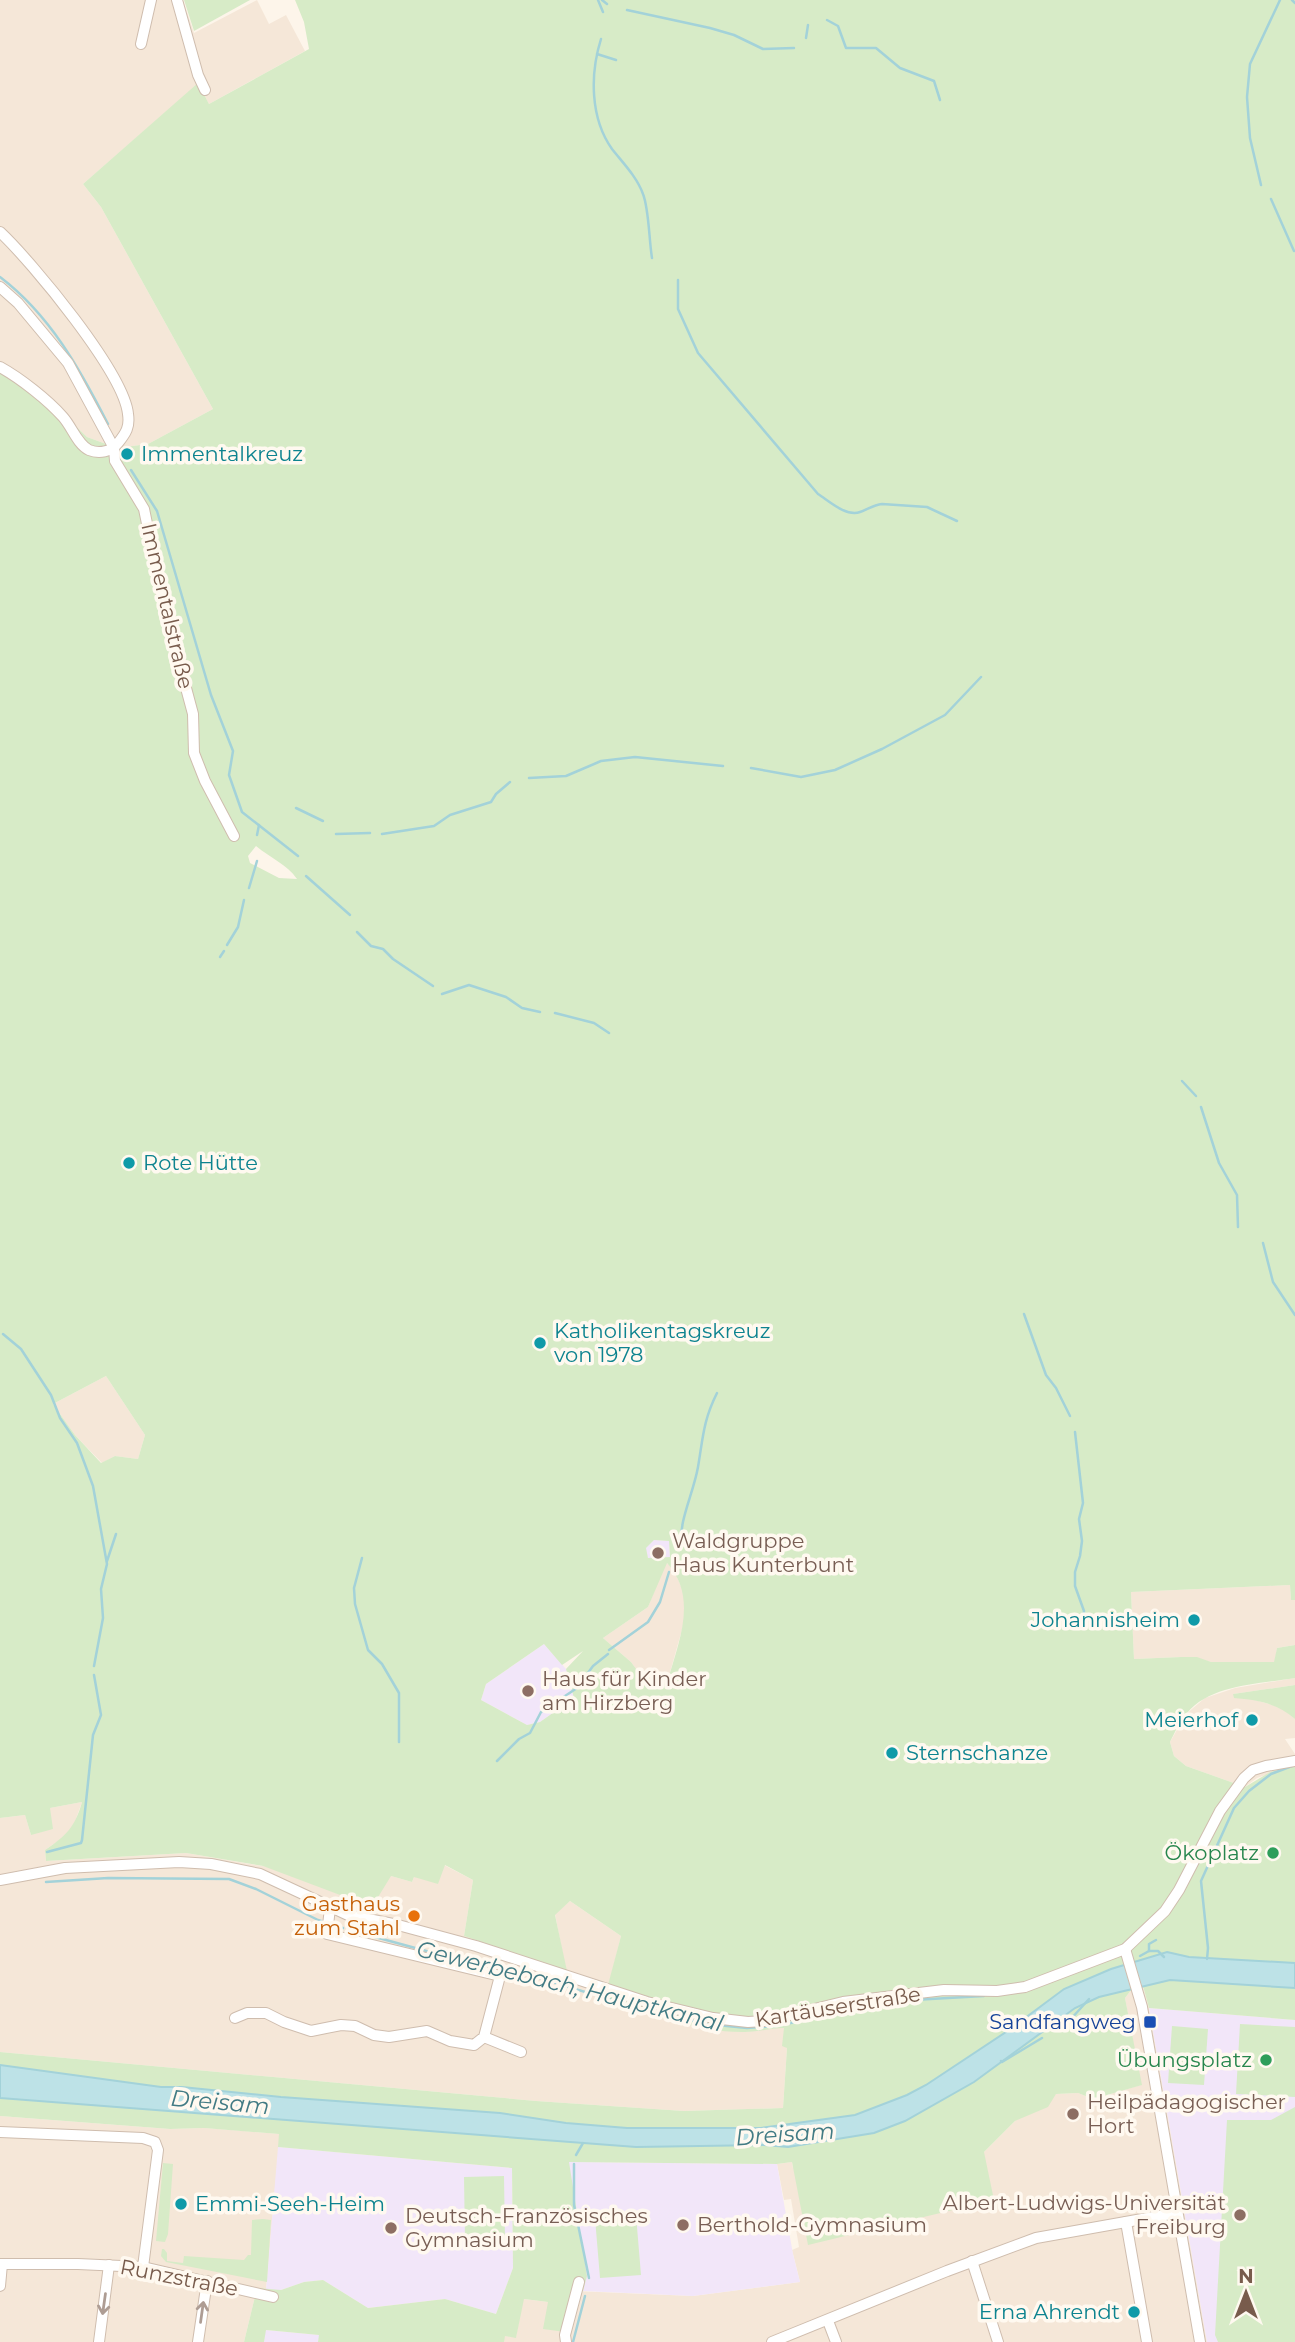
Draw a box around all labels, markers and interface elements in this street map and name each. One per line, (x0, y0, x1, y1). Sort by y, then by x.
place label: Immentalkreuz (141, 441, 303, 466)
marker: Immentalkreuz (119, 446, 135, 462)
street label: Immentalstraße (136, 521, 199, 691)
place label: Rote Hütte (143, 1150, 258, 1175)
marker: Rote Hütte (121, 1155, 137, 1171)
place label: Katholikentagskreuz von 1978 (554, 1318, 770, 1367)
marker: Katholikentagskreuz von 1978 (532, 1335, 548, 1351)
place label: Waldgruppe Haus Kunterbunt (672, 1528, 854, 1577)
marker: Waldgruppe Haus Kunterbunt (650, 1545, 666, 1561)
place label: Johannisheim (1030, 1607, 1180, 1632)
marker: Johannisheim (1186, 1612, 1202, 1628)
place label: Haus für Kinder am Hirzberg (542, 1666, 707, 1715)
marker: Haus für Kinder am Hirzberg (520, 1683, 536, 1699)
place label: Meierhof (1144, 1707, 1239, 1732)
marker: Meierhof (1244, 1712, 1260, 1728)
place label: Sternschanze (906, 1740, 1048, 1765)
marker: Sternschanze (884, 1745, 900, 1761)
place label: Ökoplatz (1165, 1840, 1259, 1865)
marker: Ökoplatz (1265, 1845, 1281, 1861)
place label: Gasthaus zum Stahl (294, 1891, 400, 1940)
marker: Gasthaus zum Stahl (406, 1908, 422, 1924)
water label: Gewerbebach, Hauptkanal (414, 1934, 727, 2038)
street label: Kartäuserstraße (753, 1981, 922, 2032)
place label: Sandfangweg (989, 2009, 1136, 2034)
marker: Sandfangweg (1142, 2014, 1158, 2030)
place label: Übungsplatz (1117, 2047, 1252, 2072)
marker: Übungsplatz (1258, 2052, 1274, 2068)
water label: Dreisam (169, 2084, 271, 2120)
place label: Heilpädagogischer Hort (1087, 2089, 1286, 2138)
marker: Heilpädagogischer Hort (1065, 2106, 1081, 2122)
water label: Dreisam (735, 2117, 835, 2151)
place label: Albert-Ludwigs-Universität Freiburg (943, 2190, 1226, 2239)
place label: Emmi-Seeh-Heim (195, 2191, 385, 2216)
marker: Emmi-Seeh-Heim (173, 2196, 189, 2212)
place label: Deutsch-Französisches Gymnasium (405, 2203, 648, 2252)
marker: Albert-Ludwigs-Universität Freiburg (1232, 2207, 1248, 2223)
place label: Berthold-Gymnasium (697, 2212, 927, 2237)
marker: Berthold-Gymnasium (675, 2217, 691, 2233)
marker: Deutsch-Französisches Gymnasium (383, 2220, 399, 2236)
street label: Runzstraße (118, 2254, 240, 2301)
north arrow (1211, 2258, 1281, 2328)
text: N (1238, 2265, 1254, 2288)
one-way arrow (97, 2292, 110, 2315)
place label: Erna Ahrendt (979, 2299, 1120, 2324)
one-way arrow (196, 2301, 209, 2323)
marker: Erna Ahrendt (1126, 2304, 1142, 2320)

